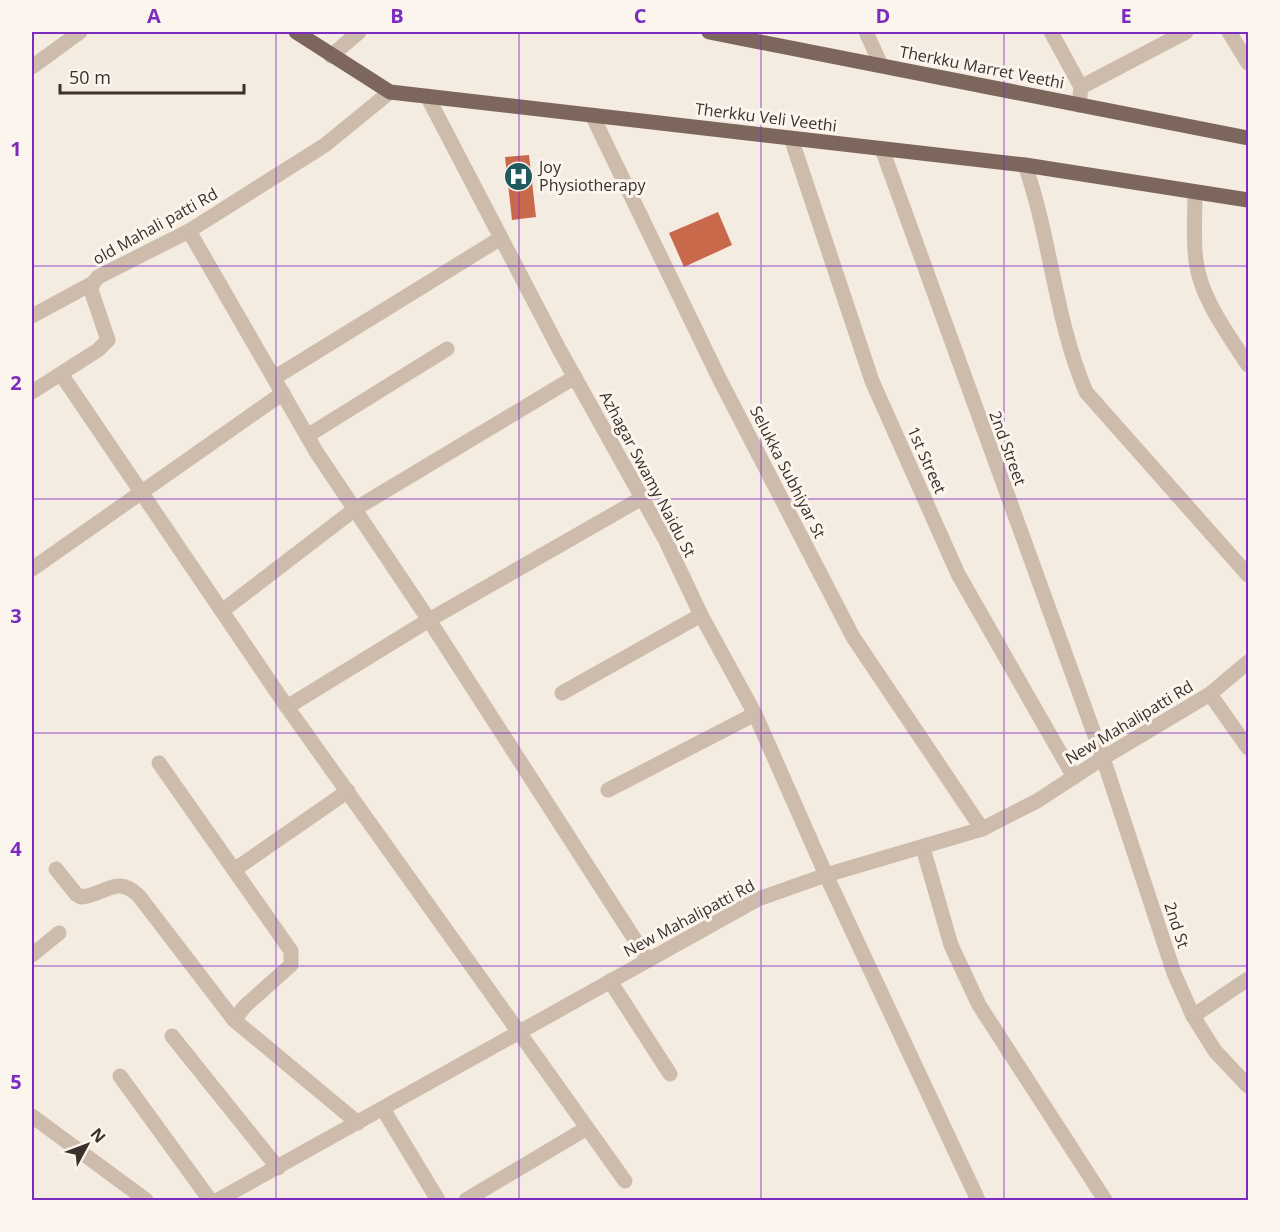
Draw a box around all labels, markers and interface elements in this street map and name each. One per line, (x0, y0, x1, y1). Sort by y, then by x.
text: A (147, 2, 161, 29)
text: B (390, 2, 404, 29)
text: C (634, 2, 647, 29)
text: D (876, 2, 890, 29)
text: E (1120, 2, 1132, 29)
street label: Therkku Marret Veethi (898, 40, 1066, 94)
scale bar (60, 57, 244, 95)
text: 50 m (69, 65, 111, 89)
street label: Therkku Veli Veethi (694, 97, 838, 137)
text: 1 (10, 135, 22, 162)
place label: Joy Physiotherapy (537, 156, 646, 196)
hospital icon: Joy Physiotherapy (502, 160, 534, 192)
street label: old Mahali patti Rd (89, 182, 221, 270)
text: 2 (10, 369, 22, 396)
street label: Azhagar Swamy Naidu St (595, 387, 701, 561)
street label: Selukka Subhiyar St (745, 402, 831, 542)
street label: 2nd Street (984, 408, 1032, 488)
street label: 1st Street (902, 423, 952, 497)
text: 3 (10, 602, 22, 629)
street label: New Mahalipatti Rd (1061, 675, 1197, 769)
text: 4 (10, 835, 22, 862)
street label: New Mahalipatti Rd (620, 874, 758, 962)
street label: 2nd St (1159, 899, 1195, 951)
text: 5 (10, 1068, 22, 1095)
north arrow (57, 1115, 117, 1175)
text: N (86, 1123, 111, 1147)

